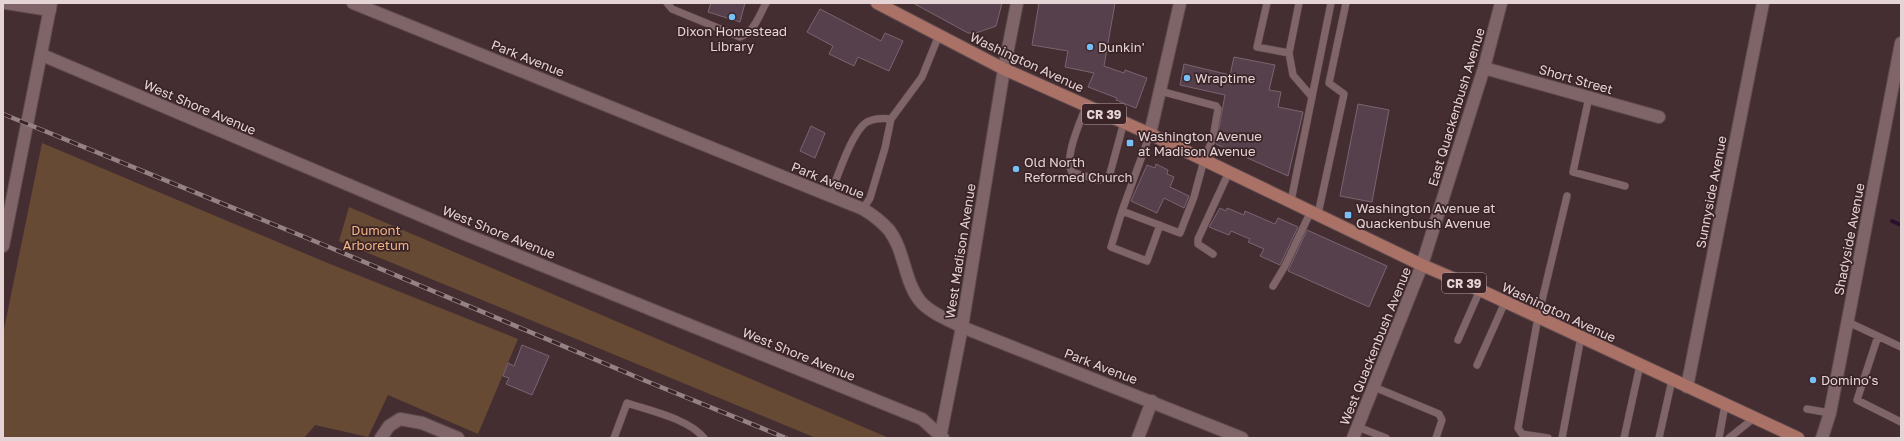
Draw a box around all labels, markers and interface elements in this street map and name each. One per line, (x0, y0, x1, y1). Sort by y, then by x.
marker: Dixon Homestead Library (727, 12, 737, 22)
place label: Dixon Homestead Library (677, 23, 787, 54)
street label: East Quackenbush Avenue (1424, 26, 1488, 188)
street label: Washington Avenue (968, 29, 1086, 95)
street label: Park Avenue (489, 36, 567, 80)
place label: Dunkin' (1098, 39, 1145, 55)
marker: Dunkin' (1085, 42, 1095, 52)
street label: Short Street (1537, 61, 1615, 97)
place label: Wraptime (1195, 70, 1255, 86)
marker: Wraptime (1182, 73, 1192, 83)
street label: West Shore Avenue (141, 76, 259, 138)
road number: CR 39 (1082, 104, 1126, 124)
place label: Washington Avenue at Madison Avenue (1138, 128, 1262, 159)
street label: Sunnyside Avenue (1692, 134, 1730, 250)
marker: Washington Avenue at Madison Avenue (1125, 138, 1135, 148)
place label: Old North Reformed Church (1024, 154, 1133, 185)
street label: Park Avenue (789, 158, 867, 202)
marker: Old North Reformed Church (1011, 164, 1021, 174)
street label: West Madison Avenue (941, 182, 979, 320)
street label: Shadyside Avenue (1830, 182, 1868, 296)
place label: Washington Avenue at Quackenbush Avenue (1356, 200, 1495, 231)
street label: West Shore Avenue (440, 202, 558, 262)
marker: Washington Avenue at Quackenbush Avenue (1343, 210, 1353, 220)
park label: Dumont Arboretum (343, 222, 409, 253)
street label: West Quackenbush Avenue (1336, 265, 1414, 427)
road number: CR 39 (1442, 273, 1486, 293)
street label: Washington Avenue (1500, 279, 1618, 345)
street label: West Shore Avenue (740, 324, 858, 384)
street label: Park Avenue (1062, 345, 1140, 387)
place label: Domino's (1821, 372, 1878, 388)
marker: Domino's (1808, 375, 1818, 385)

